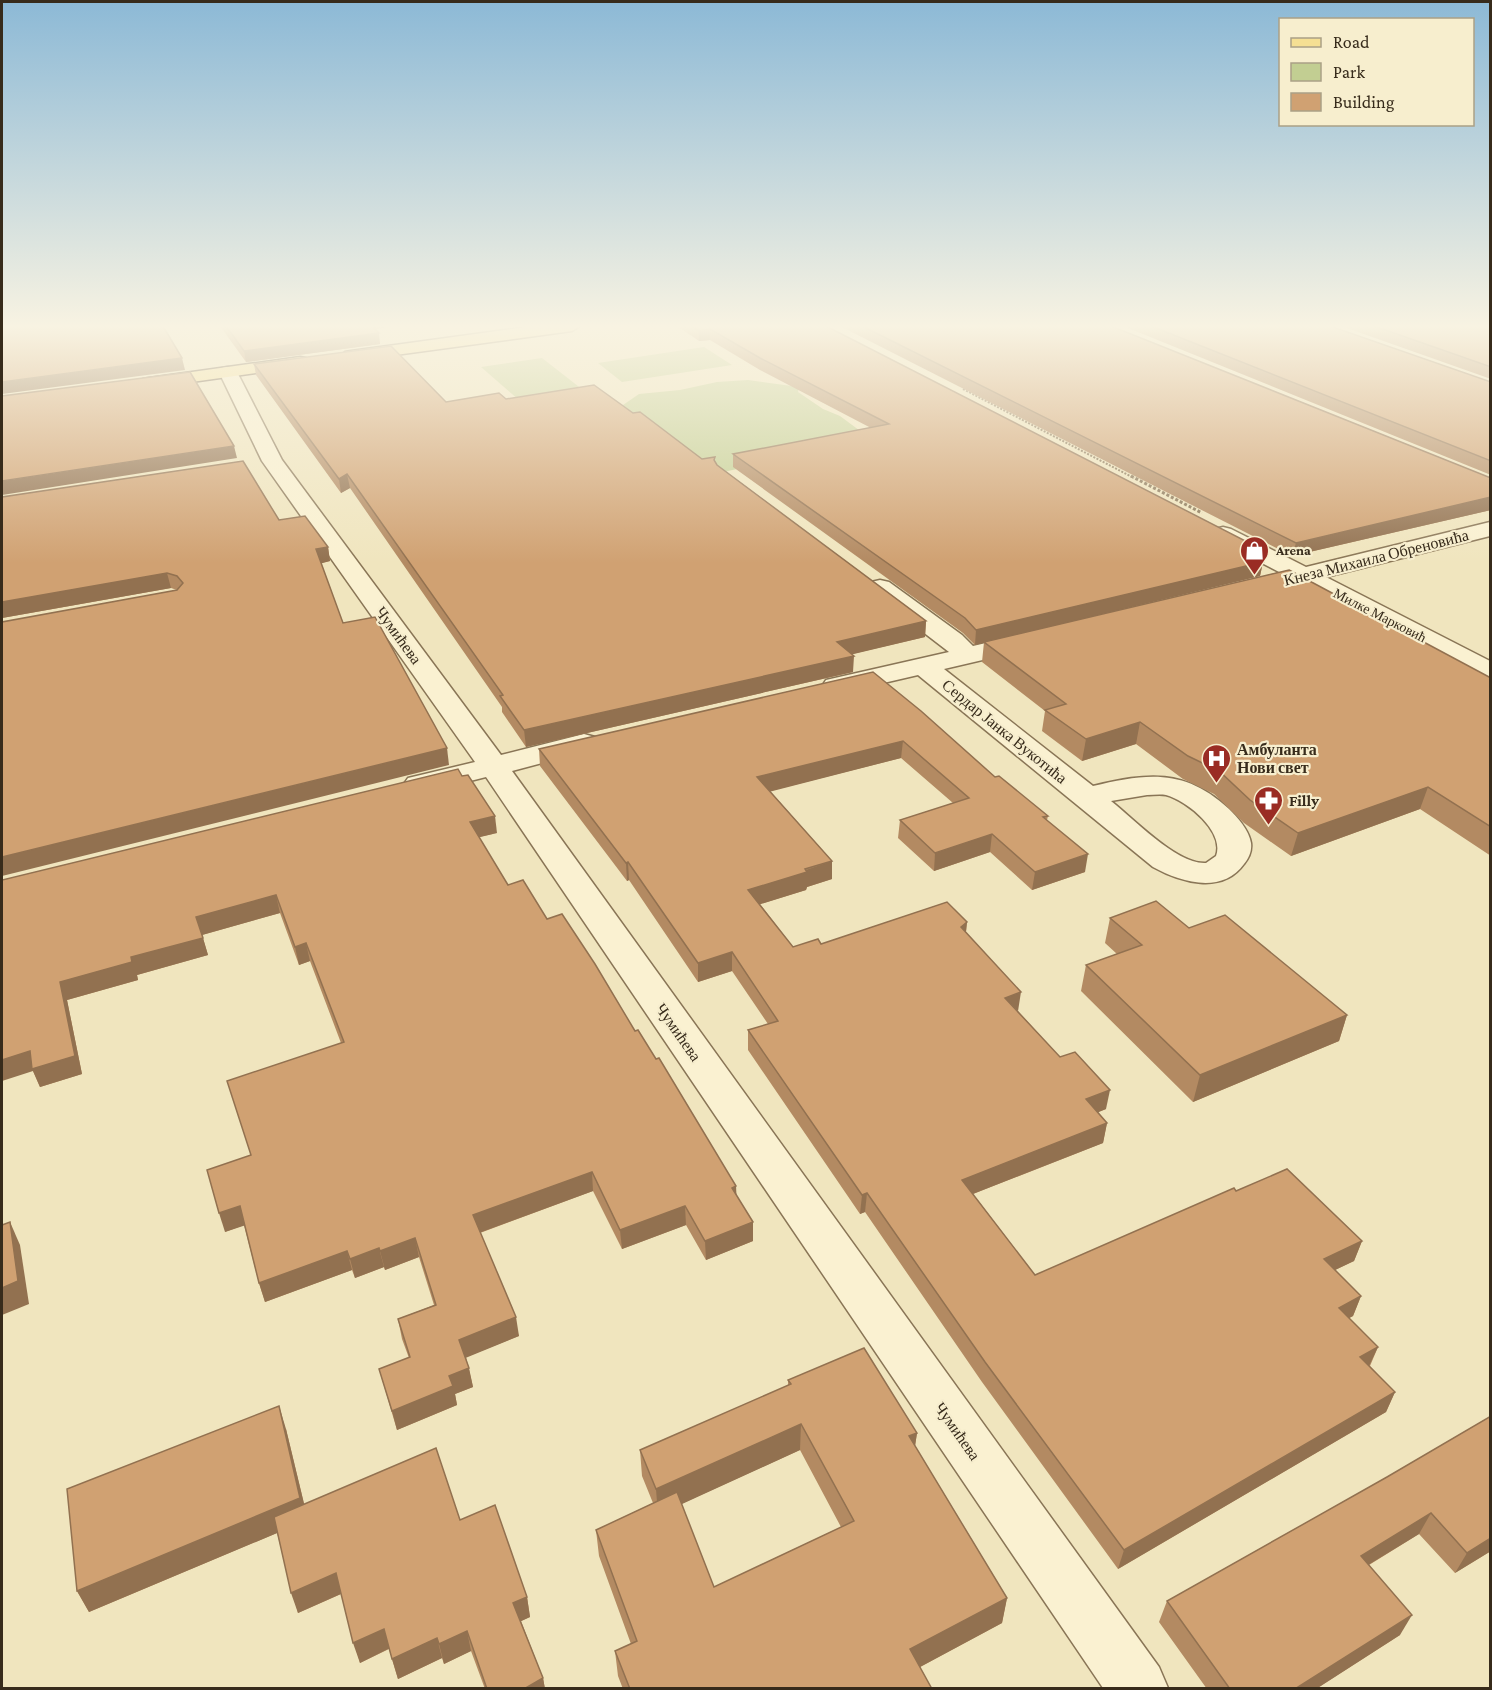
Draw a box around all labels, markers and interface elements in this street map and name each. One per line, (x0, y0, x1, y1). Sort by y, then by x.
legend (1279, 18, 1474, 126)
text: Road (1333, 32, 1370, 52)
text: Park (1333, 62, 1365, 82)
text: Building (1333, 92, 1395, 112)
street label: Кнеза Михаила Обреновића (1282, 526, 1471, 590)
shop icon: Arena (1239, 534, 1271, 576)
place label: Arena (1275, 542, 1311, 558)
street label: Милке Марковић (1331, 585, 1429, 645)
street label: Чумићева (371, 603, 425, 668)
street label: Сердар Јанка Вукотића (938, 676, 1070, 788)
place label: Амбуланта Нови свет (1237, 741, 1317, 776)
hospital icon: Амбуланта Нови свет (1200, 742, 1232, 784)
pharmacy icon: Filly (1252, 784, 1284, 826)
place label: Filly (1289, 792, 1319, 809)
street label: Чумићева (652, 1000, 705, 1065)
street label: Чумићева (931, 1399, 984, 1464)

